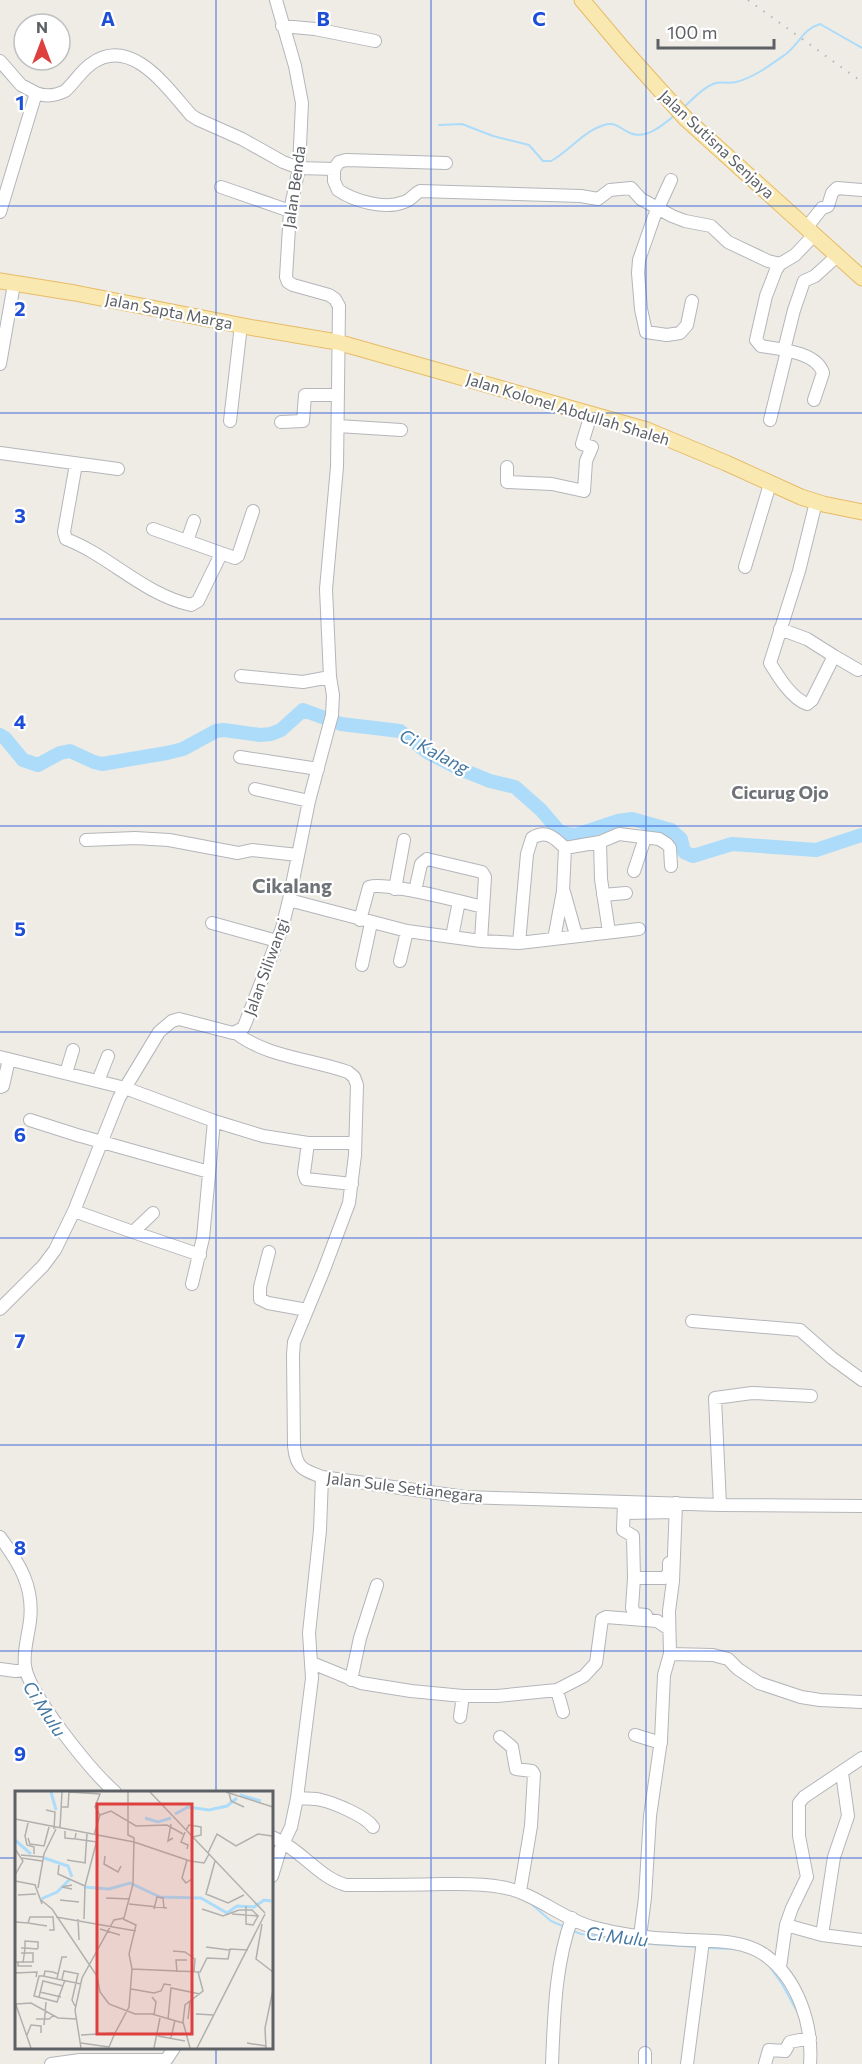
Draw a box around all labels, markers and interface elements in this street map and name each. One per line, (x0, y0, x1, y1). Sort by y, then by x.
text: A (101, 6, 115, 30)
text: B (316, 6, 330, 30)
text: C (532, 6, 546, 30)
north arrow (12, 12, 72, 72)
scale bar (658, 12, 774, 50)
text: N (36, 17, 48, 36)
text: 100 m (667, 21, 717, 43)
street label: Jalan Sutisna Senjaya (656, 85, 779, 202)
text: 1 (15, 90, 25, 114)
street label: Jalan Benda (278, 144, 309, 229)
street label: Jalan Sapta Marga (104, 289, 235, 332)
text: 2 (14, 296, 26, 320)
street label: Jalan Kolonel Abdullah Shaleh (464, 368, 672, 449)
text: 3 (14, 503, 26, 527)
text: 4 (14, 709, 26, 733)
water label: Ci Kalang (396, 724, 474, 779)
district label: Cicurug Ojo (731, 781, 829, 803)
district label: Cikalang (252, 873, 332, 897)
text: 5 (14, 916, 26, 940)
street label: Jalan Siliwangi (239, 916, 292, 1018)
text: 6 (14, 1122, 26, 1146)
text: 7 (15, 1328, 26, 1352)
street label: Jalan Sule Setianegara (326, 1467, 484, 1506)
text: 8 (14, 1535, 26, 1559)
water label: Ci Mulu (19, 1676, 71, 1741)
text: 9 (14, 1741, 26, 1765)
inset map (15, 1791, 273, 2049)
water label: Ci Mulu (585, 1921, 649, 1951)

